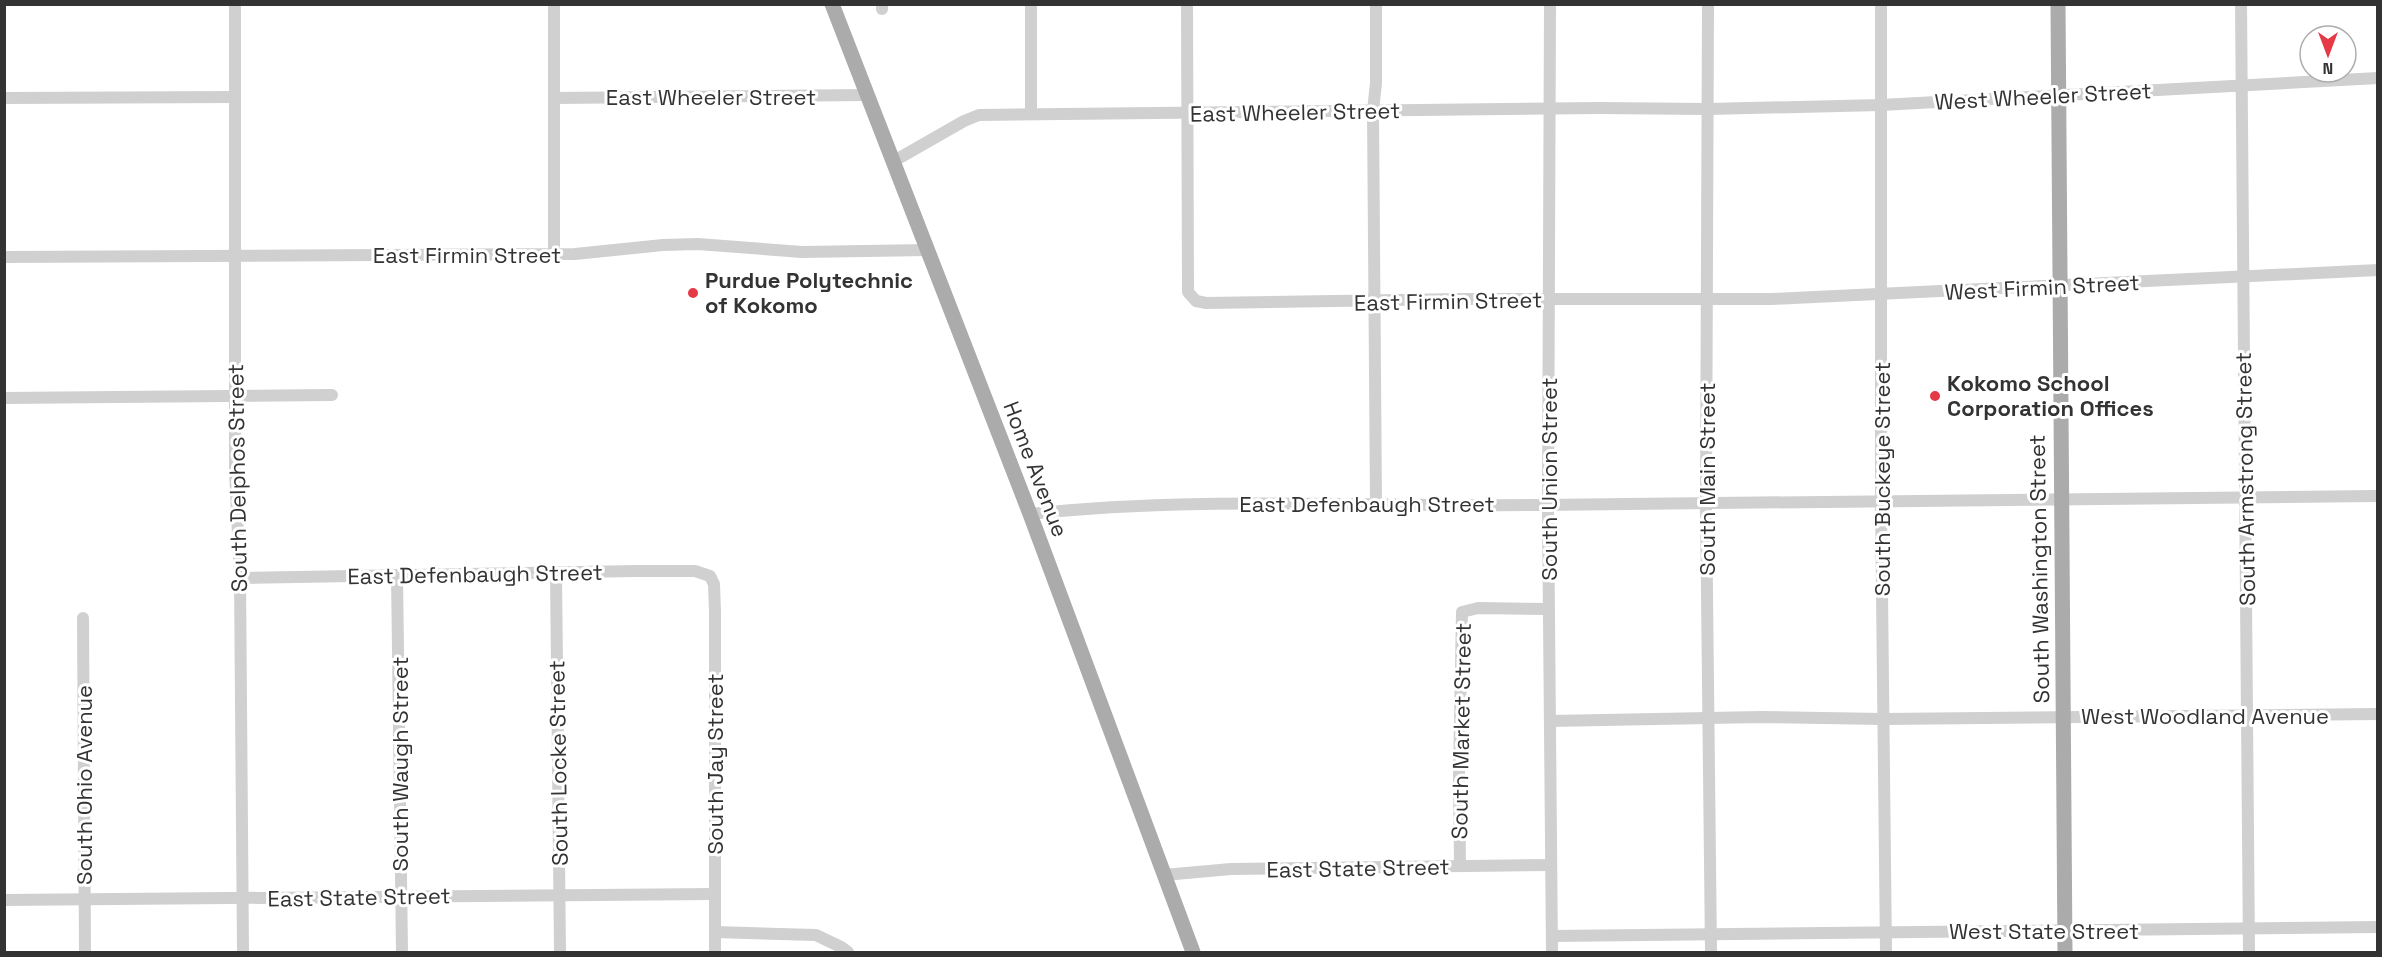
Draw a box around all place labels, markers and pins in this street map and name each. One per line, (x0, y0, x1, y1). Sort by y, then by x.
place label: Purdue Polytechnic of Kokomo (705, 266, 913, 319)
marker: Purdue Polytechnic of Kokomo (686, 286, 700, 300)
place label: Kokomo School Corporation Offices (1947, 369, 2154, 422)
marker: Kokomo School Corporation Offices (1928, 389, 1942, 403)

